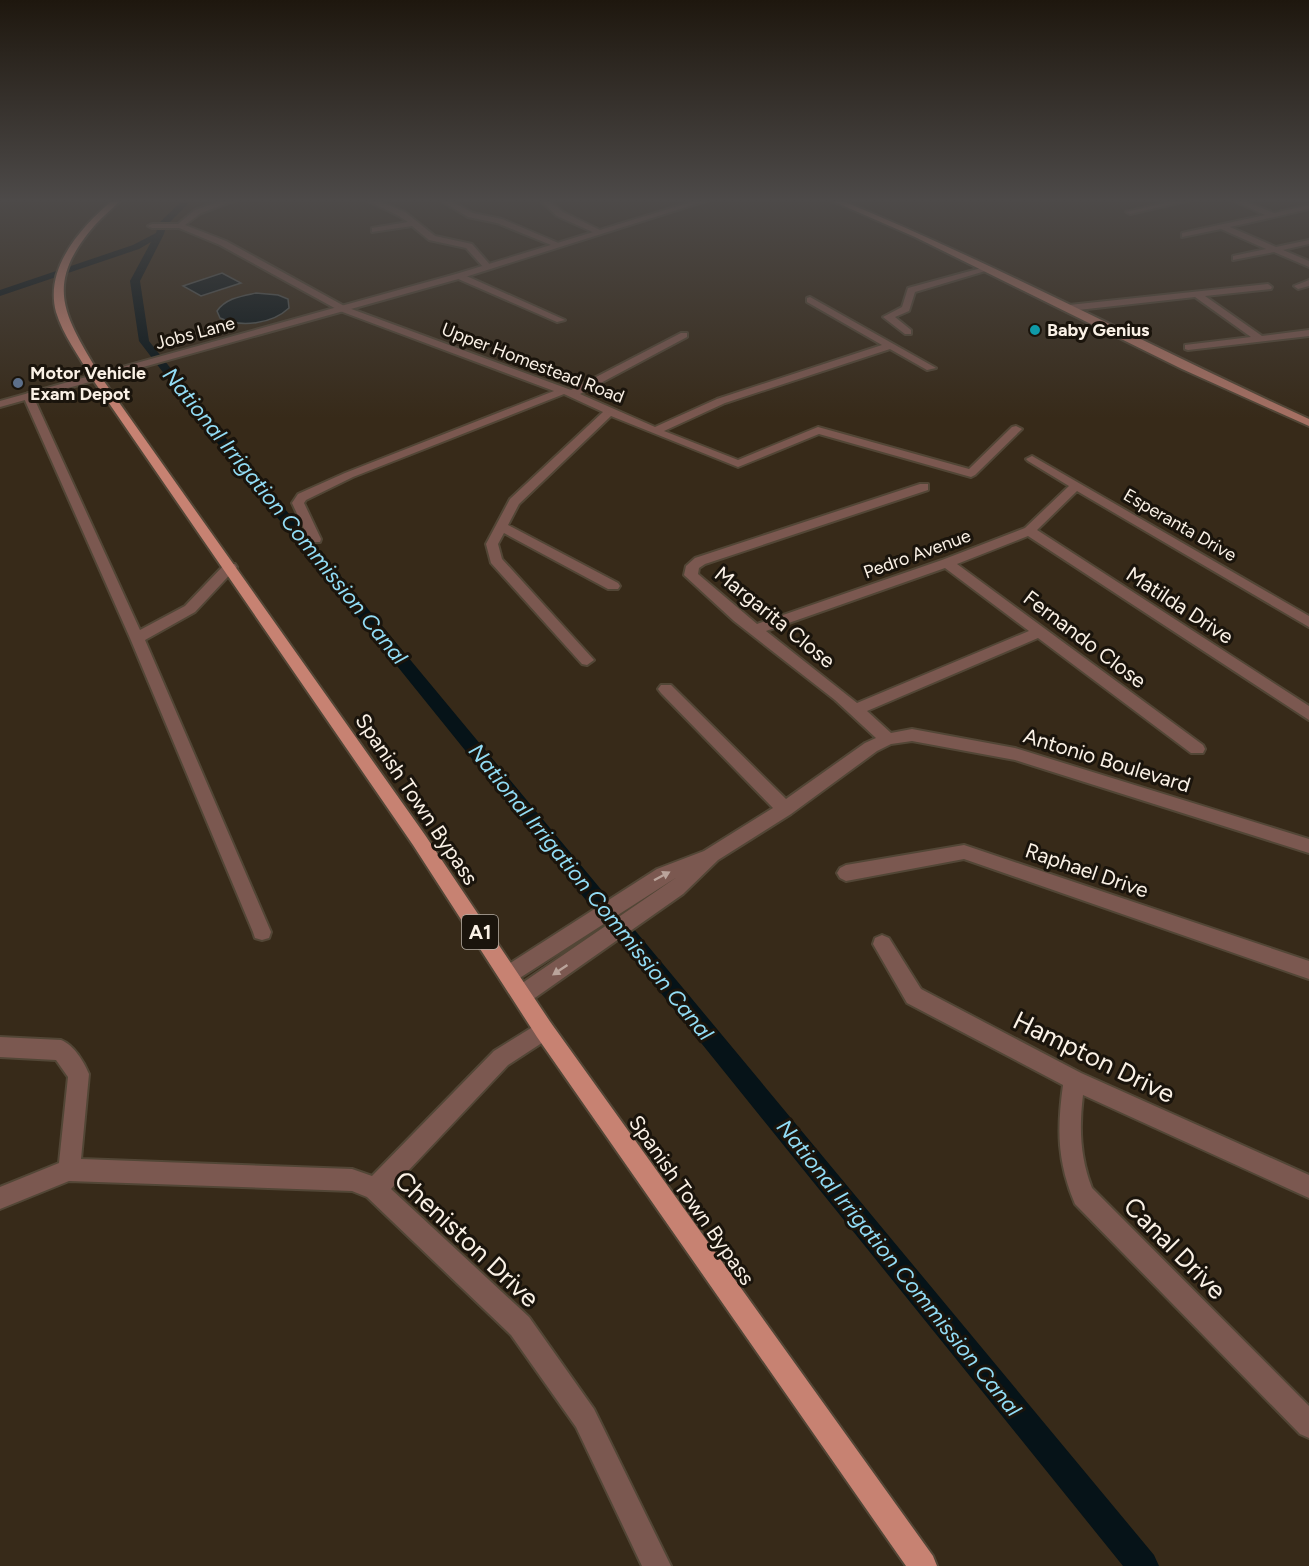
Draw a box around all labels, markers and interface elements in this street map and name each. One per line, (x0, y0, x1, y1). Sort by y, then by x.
street label: Jobs Lane (153, 312, 237, 354)
street label: Upper Homestead Road (438, 318, 628, 408)
place label: Baby Genius (1047, 319, 1150, 341)
marker: Baby Genius (1028, 323, 1042, 337)
place label: Motor Vehicle Exam Depot (30, 362, 146, 405)
water label: National Irrigation Commission Canal (157, 362, 413, 670)
marker: Motor Vehicle Exam Depot (11, 376, 25, 390)
street label: Esperanta Drive (1120, 484, 1241, 566)
street label: Pedro Avenue (860, 524, 974, 584)
street label: Margarita Close (710, 561, 840, 673)
street label: Matilda Drive (1122, 561, 1238, 649)
street label: Fernando Close (1019, 585, 1151, 693)
street label: Spanish Town Bypass (350, 709, 484, 889)
street label: Antonio Boulevard (1020, 723, 1194, 797)
water label: National Irrigation Commission Canal (463, 738, 719, 1046)
street label: Raphael Drive (1022, 837, 1152, 903)
one-way arrow (654, 871, 671, 881)
road number: A1 (462, 915, 498, 949)
one-way arrow (552, 964, 568, 976)
street label: Hampton Drive (1008, 1004, 1180, 1110)
street label: Spanish Town Bypass (624, 1110, 760, 1290)
water label: National Irrigation Commission Canal (771, 1114, 1027, 1422)
street label: Cheniston Drive (388, 1164, 546, 1314)
street label: Canal Drive (1117, 1190, 1233, 1306)

